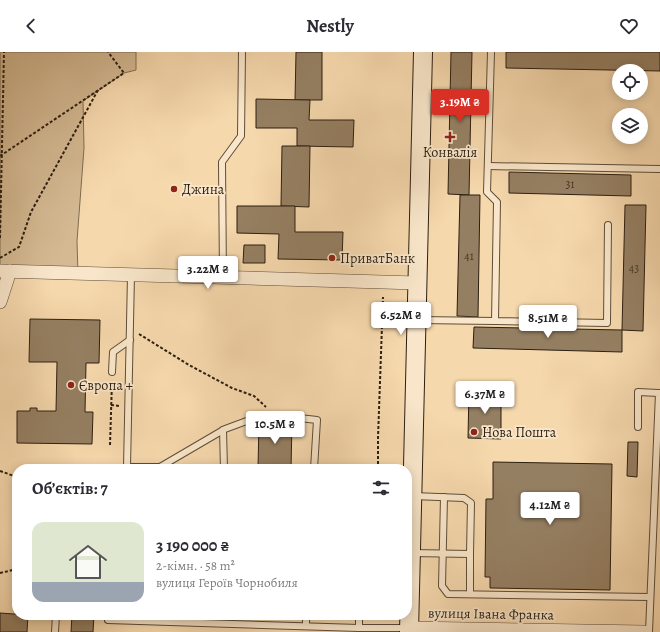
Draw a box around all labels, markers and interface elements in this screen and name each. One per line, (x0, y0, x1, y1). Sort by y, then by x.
text: Nestly (306, 14, 354, 38)
icon: back (20, 15, 42, 37)
icon: heart (618, 15, 640, 37)
map controls (612, 64, 648, 144)
button: locate (612, 64, 648, 100)
pin: 3.19M ₴ (423, 89, 497, 123)
text: 3.19M ₴ (440, 93, 480, 110)
button: layers (612, 108, 648, 144)
marker: Конвалія (445, 132, 455, 142)
place label: Конвалія (423, 143, 477, 162)
house number: 31 (565, 176, 575, 192)
place label: Джина (182, 180, 225, 199)
marker: Джина (169, 184, 179, 194)
house number: 41 (464, 248, 474, 264)
place label: ПриватБанк (340, 249, 415, 268)
marker: ПриватБанк (327, 253, 337, 263)
pin: 3.22M ₴ (171, 256, 245, 290)
text: 3.22M ₴ (187, 260, 229, 277)
house number: 43 (629, 260, 639, 276)
pin: 6.52M ₴ (364, 302, 438, 336)
pin: 8.51M ₴ (511, 305, 585, 339)
text: 6.52M ₴ (380, 306, 422, 323)
text: 8.51M ₴ (528, 309, 568, 326)
place label: Європа + (79, 376, 133, 395)
marker: Європа + (66, 380, 76, 390)
pin: 6.37M ₴ (448, 381, 522, 415)
text: 6.37M ₴ (465, 385, 505, 402)
pin: 10.5M ₴ (238, 411, 312, 445)
text: 10.5M ₴ (255, 415, 295, 432)
place label: Нова Пошта (482, 423, 557, 442)
marker: Нова Пошта (469, 427, 479, 437)
text: Об’єктів: 7 (32, 477, 108, 500)
icon: filters (370, 477, 392, 499)
pin: 4.12M ₴ (513, 492, 587, 526)
text: 4.12M ₴ (530, 496, 570, 513)
text: 3 190 000 ₴ (156, 534, 230, 557)
icon: home (64, 538, 112, 586)
text: 2-кімн. · 58 m² (156, 557, 235, 574)
text: вулиця Героїв Чорнобиля (156, 574, 298, 591)
street label: вулиця Івана Франка (428, 603, 555, 625)

